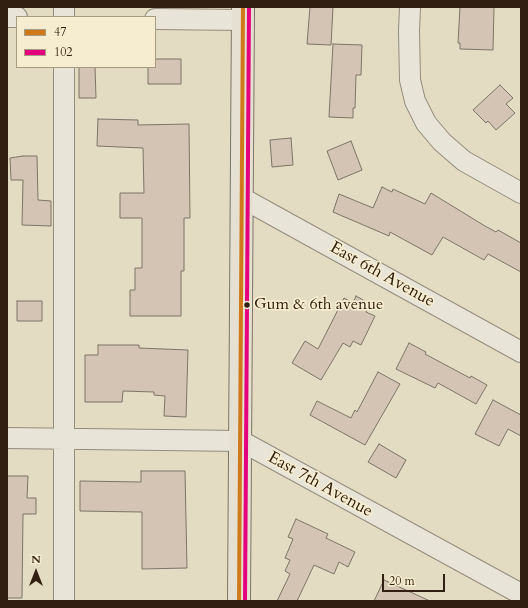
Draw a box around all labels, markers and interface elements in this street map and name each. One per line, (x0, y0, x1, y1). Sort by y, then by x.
legend (16, 16, 156, 68)
text: 47 (54, 24, 66, 40)
text: 102 (54, 44, 72, 60)
street label: East 6th Avenue (326, 238, 438, 312)
place label: Gum & 6th avenue (254, 295, 383, 315)
marker: Gum & 6th avenue (242, 300, 252, 310)
street label: East 7th Avenue (264, 448, 376, 522)
north arrow (16, 552, 56, 592)
text: N (31, 552, 41, 567)
scale bar (384, 566, 447, 592)
text: 20 m (389, 573, 415, 589)

